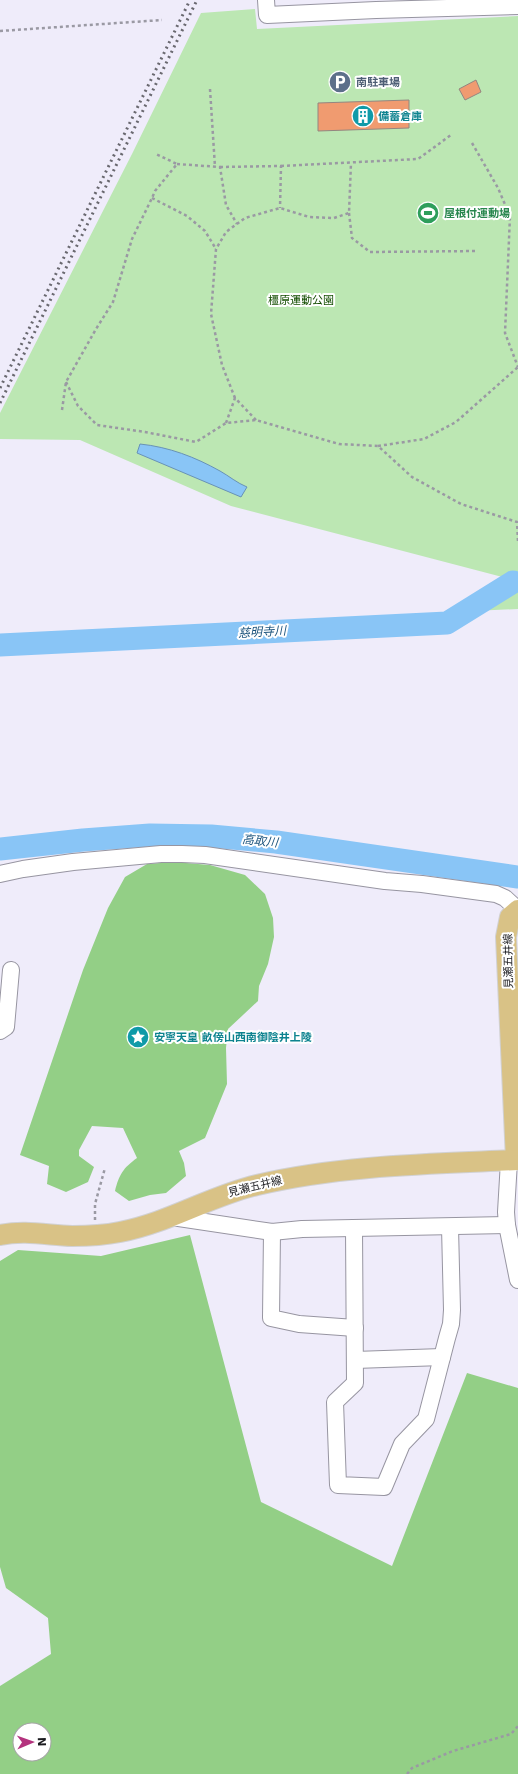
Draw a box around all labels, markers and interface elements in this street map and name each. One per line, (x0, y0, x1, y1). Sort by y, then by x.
parking icon: 南駐車場 (327, 69, 353, 95)
place label: 南駐車場 (356, 76, 400, 89)
building icon: 備蓄倉庫 (350, 103, 376, 129)
place label: 備蓄倉庫 (378, 110, 422, 123)
sports icon: 屋根付運動場 (415, 200, 441, 226)
place label: 屋根付運動場 (444, 207, 510, 220)
park label: 橿原運動公園 (268, 294, 334, 307)
water label: 慈明寺川 (238, 624, 288, 640)
water label: 高取川 (241, 832, 281, 850)
street label: 見瀬五井線 (502, 933, 515, 989)
place icon: 安寧天皇 畝傍山西南御陰井上陵 (125, 1024, 151, 1050)
place label: 安寧天皇 畝傍山西南御陰井上陵 (154, 1031, 312, 1044)
street label: 見瀬五井線 (227, 1174, 283, 1199)
north arrow (12, 1722, 52, 1762)
text: N (35, 1737, 48, 1747)

